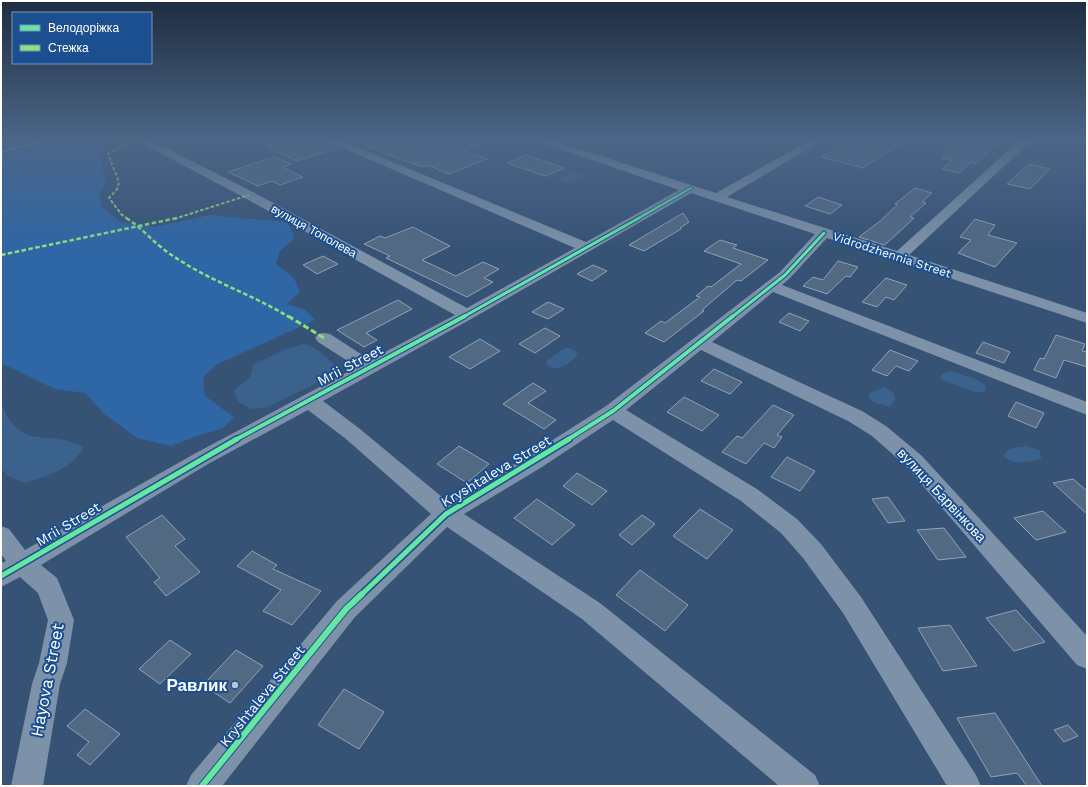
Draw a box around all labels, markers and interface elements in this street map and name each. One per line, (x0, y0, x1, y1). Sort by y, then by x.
legend (12, 12, 152, 64)
text: Велодоріжка (48, 21, 119, 35)
text: Стежка (48, 41, 89, 55)
street label: вулиця Тополева (269, 202, 359, 260)
street label: Vidrodzhennia Street (831, 229, 953, 281)
street label: Mrii Street (314, 341, 386, 389)
street label: Kryshtaleva Street (438, 432, 554, 510)
street label: вулиця Барвінкова (894, 445, 990, 545)
street label: Mrii Street (33, 499, 103, 549)
street label: Hayova Street (26, 622, 68, 738)
street label: Kryshtaleva Street (216, 642, 308, 750)
place label: Равлик (166, 675, 227, 695)
marker: Равлик (230, 680, 240, 690)

